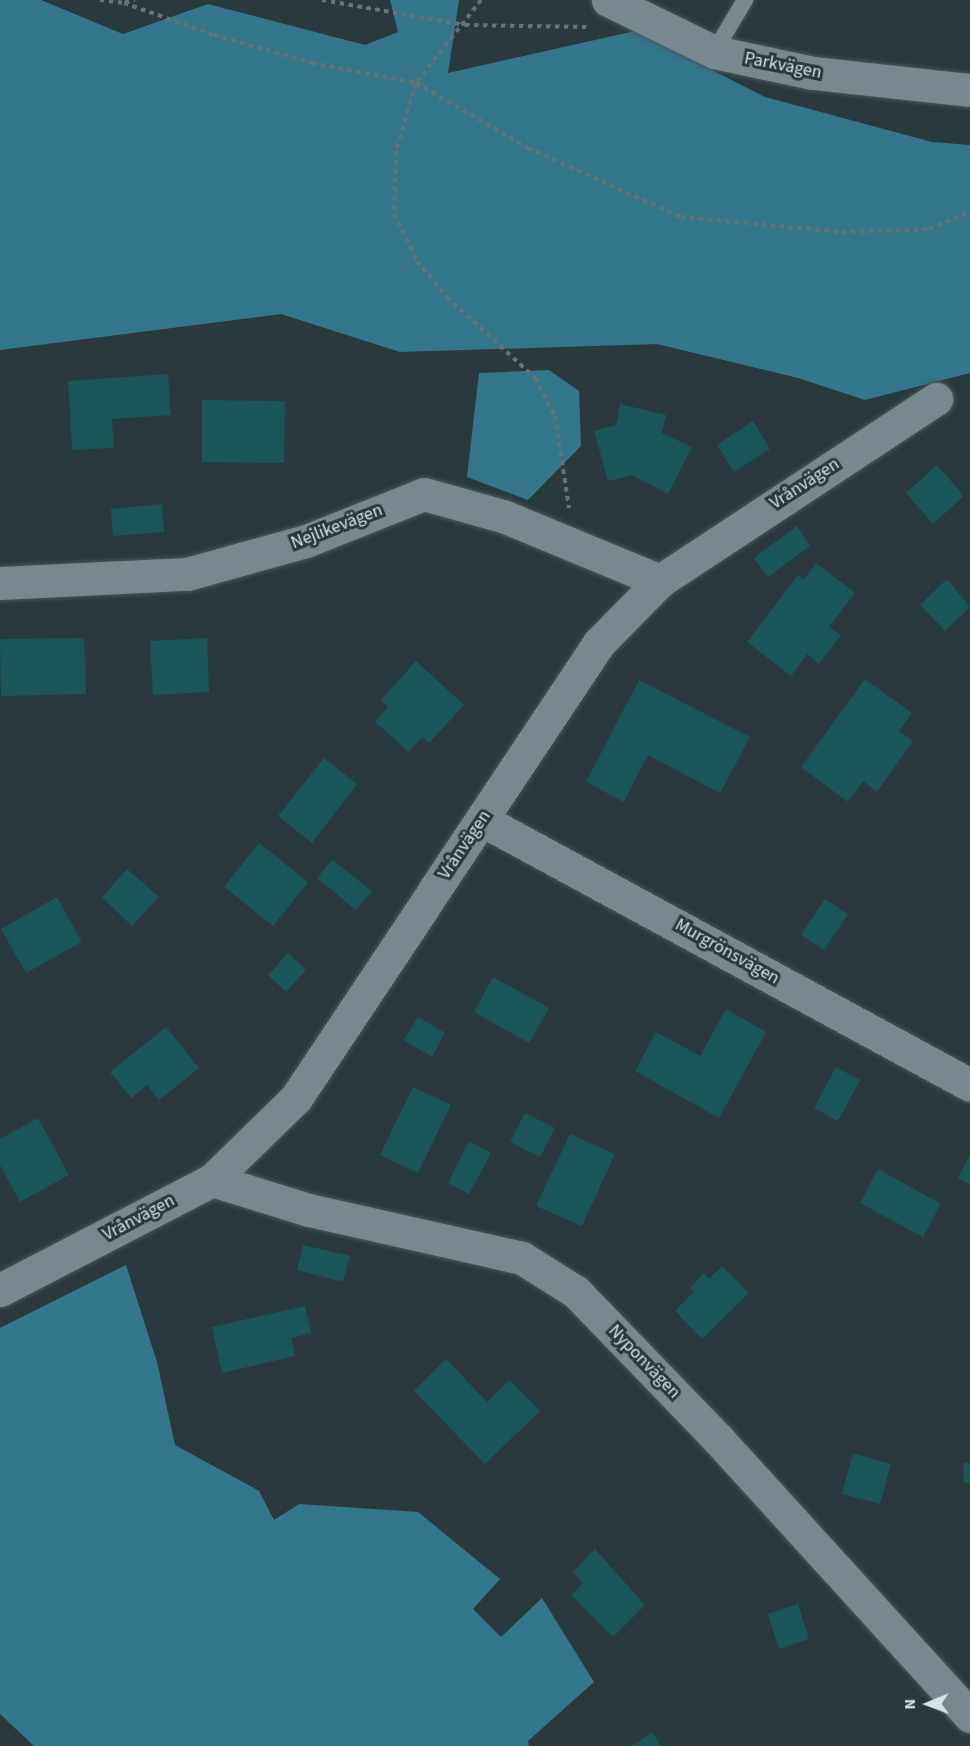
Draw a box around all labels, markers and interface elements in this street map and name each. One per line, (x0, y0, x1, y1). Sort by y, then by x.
street label: Parkvägen (742, 48, 824, 84)
street label: Vrånvägen (766, 454, 844, 514)
street label: Nejlikevägen (288, 500, 386, 554)
street label: Vrånvägen (434, 806, 496, 884)
street label: Murgrönsvägen (671, 914, 783, 990)
street label: Vrånvägen (99, 1190, 179, 1246)
street label: Nyponvägen (603, 1321, 685, 1403)
north arrow (898, 1674, 958, 1734)
text: N (899, 1699, 921, 1710)

